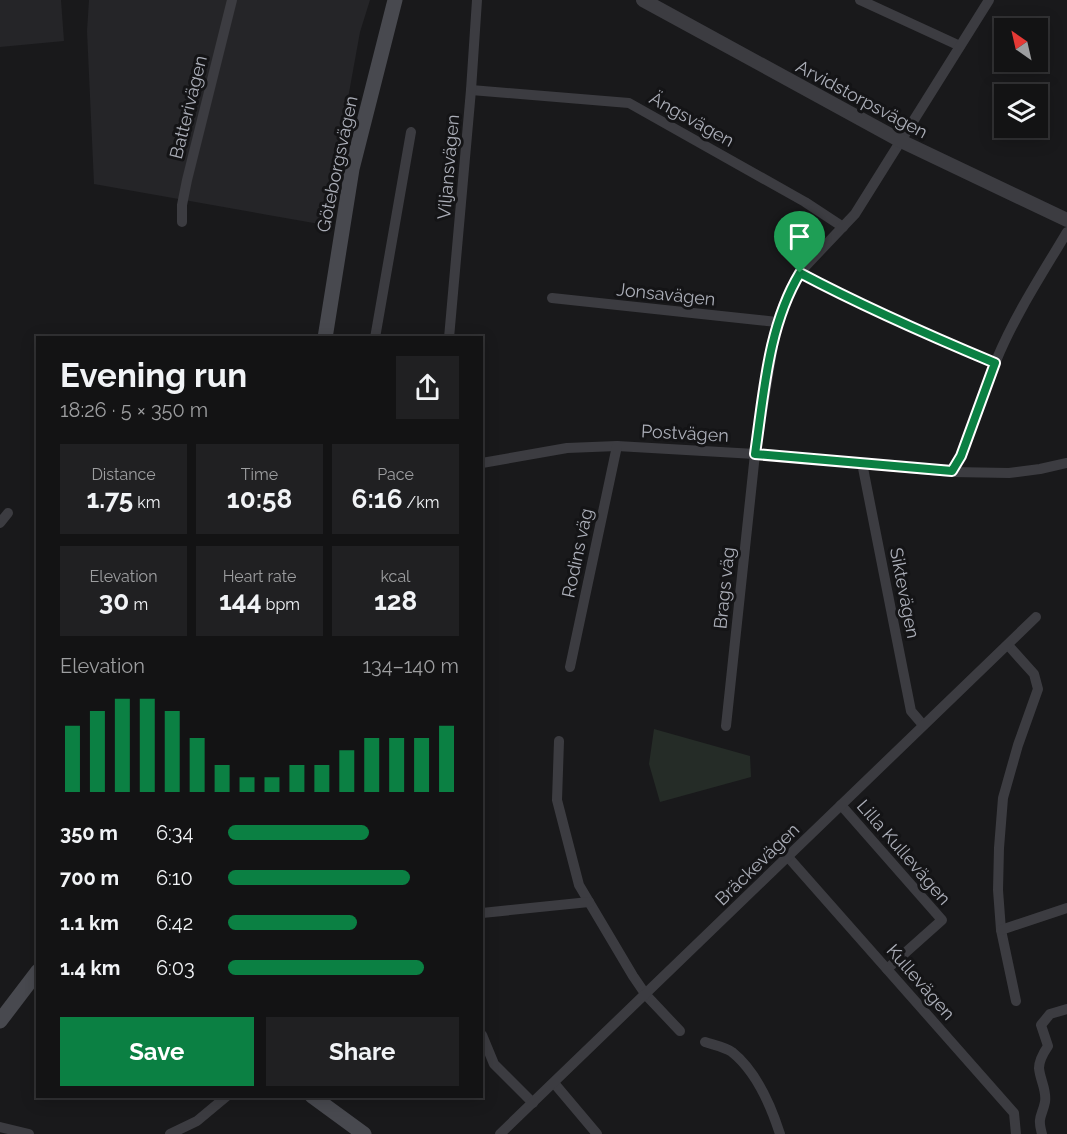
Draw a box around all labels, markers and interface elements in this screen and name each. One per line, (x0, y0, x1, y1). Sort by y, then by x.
north arrow (994, 18, 1048, 72)
map controls (994, 18, 1048, 138)
street label: Batterivägen (165, 53, 211, 161)
street label: Arvidstorpsvägen (793, 56, 931, 142)
button: layers (994, 84, 1048, 138)
street label: Ängsvägen (646, 87, 738, 151)
street label: Göteborgsvägen (312, 94, 362, 234)
street label: Viljansvägen (433, 114, 463, 220)
pin (774, 211, 825, 273)
icon: arrive (783, 220, 816, 253)
street label: Jonsavägen (616, 278, 716, 310)
text: Evening run (60, 356, 247, 395)
button: share (396, 356, 459, 419)
text: 18:26 · 5 × 350 m (60, 398, 208, 422)
street label: Postvägen (641, 420, 729, 446)
text: Distance (91, 465, 156, 484)
text: Time (241, 465, 278, 484)
text: Pace (377, 465, 414, 484)
text: 1.75 (86, 484, 133, 514)
text: 10:58 (227, 484, 292, 514)
text: 6:16 (352, 484, 402, 514)
text: km (133, 493, 161, 512)
text: /km (402, 493, 439, 512)
street label: Rodins väg (557, 506, 597, 600)
street label: Brags väg (709, 546, 739, 630)
street label: Siktevägen (886, 546, 924, 640)
text: Elevation (90, 567, 157, 586)
text: Heart rate (223, 567, 296, 586)
text: kcal (381, 567, 410, 586)
text: 30 (99, 586, 129, 616)
text: 144 (219, 586, 262, 616)
text: 128 (374, 586, 417, 616)
text: m (129, 595, 148, 614)
text: bpm (262, 595, 300, 614)
text: Elevation (60, 654, 145, 678)
text: 134–140 m (362, 654, 459, 678)
street label: Lilla Kullevägen (853, 795, 955, 909)
street label: Bräckevägen (711, 819, 803, 909)
text: 350 m (60, 821, 118, 845)
text: 6:34 (156, 821, 193, 845)
text: 700 m (60, 866, 119, 890)
text: 6:10 (156, 866, 193, 890)
text: 1.1 km (60, 911, 119, 935)
text: 6:42 (156, 911, 193, 935)
street label: Kullevägen (882, 940, 960, 1024)
text: 1.4 km (60, 956, 120, 980)
text: 6:03 (156, 956, 195, 980)
button: Save (60, 1017, 254, 1086)
button: Share (266, 1017, 459, 1086)

